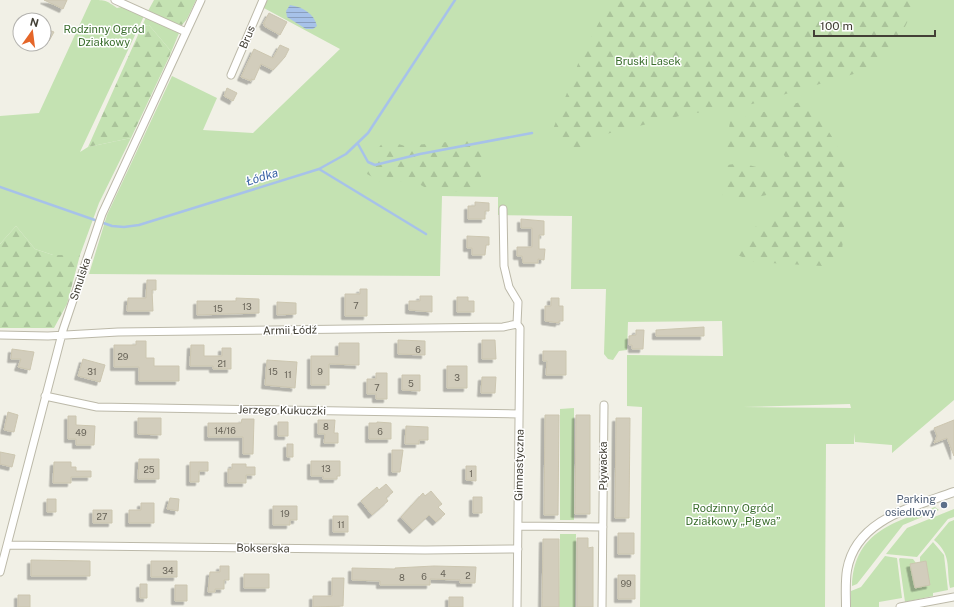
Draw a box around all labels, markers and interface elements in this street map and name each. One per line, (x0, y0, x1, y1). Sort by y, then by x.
north arrow (12, 12, 52, 52)
scale bar (814, 12, 935, 38)
text: N (29, 15, 40, 29)
text: 100 m (820, 19, 853, 33)
park label: Rodzinny Ogród Działkowy (64, 23, 145, 48)
street label: Brus (237, 23, 257, 50)
park label: Bruski Lasek (615, 55, 681, 67)
water label: Łódka (244, 165, 280, 189)
street label: Smulska (67, 256, 93, 302)
house number: 7 (353, 300, 359, 311)
house number: 13 (242, 301, 252, 312)
house number: 15 (213, 303, 223, 314)
street label: Armii Łódź (263, 324, 317, 336)
house number: 6 (415, 344, 421, 355)
house number: 29 (118, 351, 129, 362)
house number: 21 (217, 358, 227, 369)
house number: 31 (87, 366, 97, 377)
house number: 15 (268, 366, 278, 377)
house number: 9 (317, 366, 323, 377)
house number: 11 (284, 369, 292, 380)
house number: 3 (454, 372, 460, 383)
house number: 5 (408, 378, 414, 389)
house number: 7 (374, 382, 380, 393)
street label: Jerzego Kukuczki (238, 403, 326, 417)
house number: 8 (323, 421, 329, 432)
house number: 14/16 (214, 425, 236, 436)
house number: 6 (377, 426, 383, 437)
house number: 49 (75, 427, 87, 438)
street label: Gimnastyczna (512, 429, 526, 501)
street label: Pływacka (597, 441, 609, 491)
house number: 13 (321, 463, 331, 474)
house number: 25 (143, 464, 155, 475)
house number: 1 (469, 468, 473, 479)
place label: Parking osiedlowy (885, 493, 936, 518)
marker: Parking osiedlowy (939, 500, 949, 510)
park label: Rodzinny Ogród Działkowy „Pigwa” (686, 502, 780, 527)
house number: 19 (280, 508, 290, 519)
house number: 27 (97, 511, 107, 522)
house number: 11 (337, 519, 345, 530)
street label: Bokserska (236, 542, 290, 554)
house number: 34 (162, 565, 174, 576)
house number: 4 (440, 568, 446, 579)
house number: 2 (465, 570, 471, 581)
house number: 6 (421, 571, 427, 582)
house number: 8 (399, 572, 405, 583)
house number: 99 (620, 578, 632, 589)

